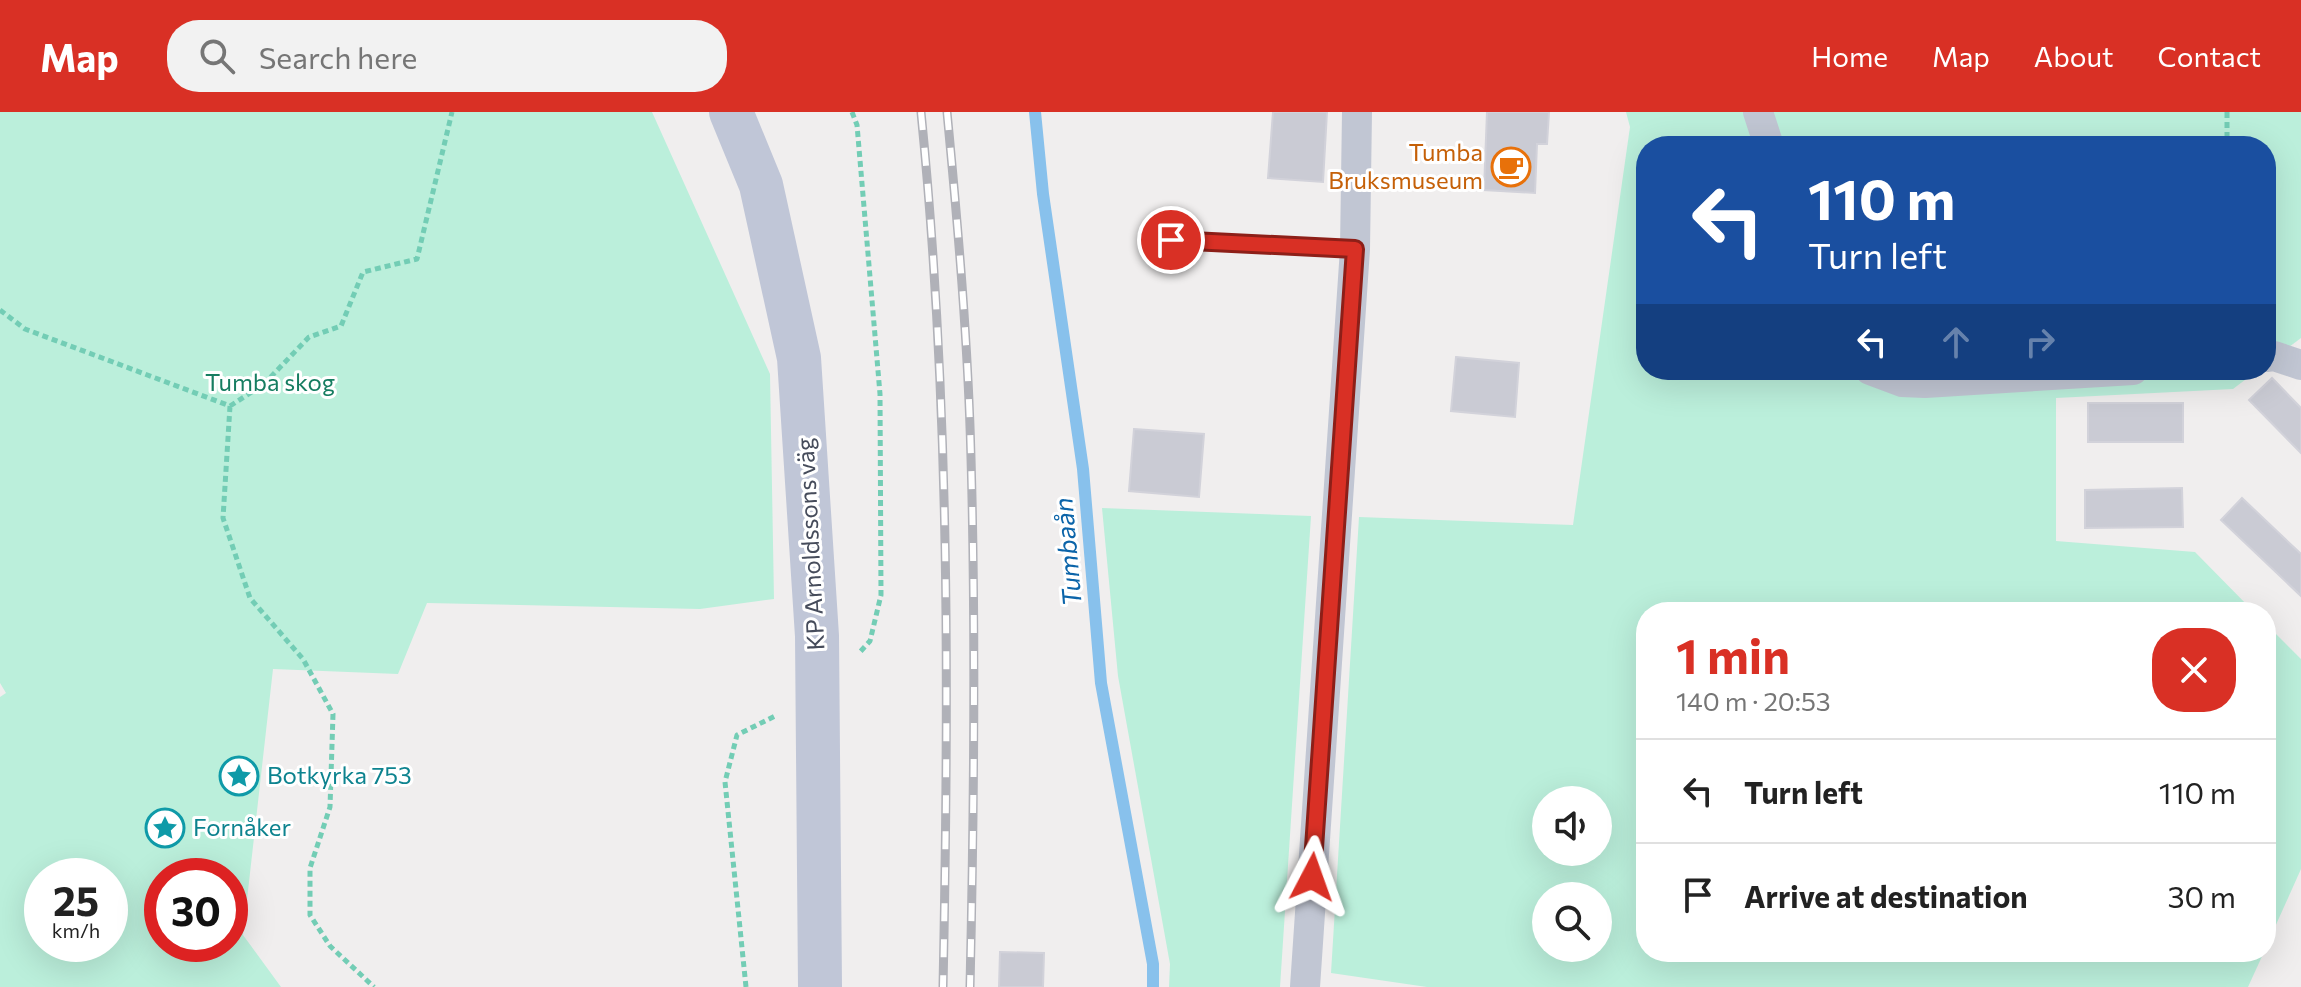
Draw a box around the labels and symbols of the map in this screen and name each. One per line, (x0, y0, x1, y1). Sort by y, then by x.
place label: Tumba Bruksmuseum (1328, 137, 1483, 194)
cafe icon: Tumba Bruksmuseum (1490, 146, 1532, 188)
pin (1137, 206, 1205, 274)
park label: Tumba skog (205, 367, 335, 396)
street label: KP Arnoldssons väg (789, 437, 830, 651)
water label: Tumbaån (1046, 496, 1087, 608)
place icon: Botkyrka 753 (218, 755, 260, 797)
place label: Botkyrka 753 (267, 760, 412, 789)
place icon: Fornåker (144, 807, 186, 849)
place label: Fornåker (193, 812, 291, 841)
position arrow (1270, 835, 1354, 919)
speed limit sign: 30 (144, 858, 248, 962)

